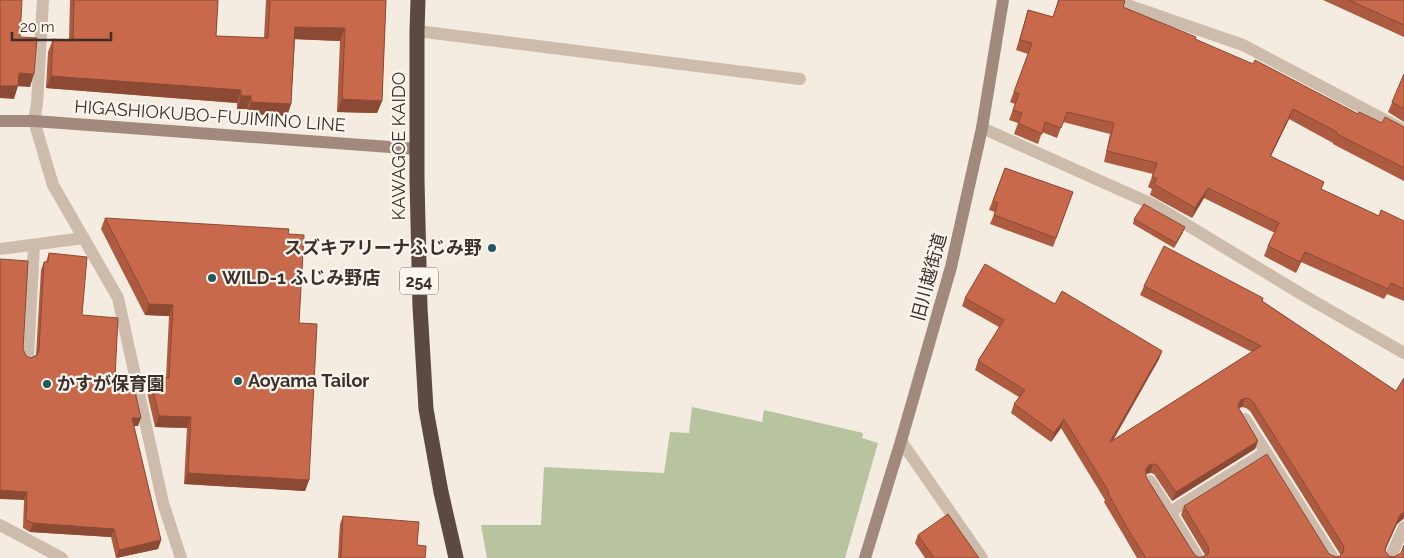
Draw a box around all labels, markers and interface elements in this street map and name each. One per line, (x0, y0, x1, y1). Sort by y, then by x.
scale bar (12, 10, 111, 42)
text: 20 m (20, 18, 55, 36)
street label: KAWAGOE KAIDO (388, 72, 409, 220)
street label: HIGASHIOKUBO-FUJIMINO LINE (74, 96, 346, 135)
street label: 旧川越街道 (907, 231, 950, 323)
place label: スズキアリーナふじみ野 (284, 237, 482, 258)
marker: スズキアリーナふじみ野 (486, 242, 498, 254)
place label: WILD-1 ふじみ野店 (222, 267, 380, 288)
road number: 254 (400, 268, 438, 294)
marker: WILD-1 ふじみ野店 (206, 272, 218, 284)
place label: Aoyama Tailor (248, 370, 369, 391)
place label: かすが保育園 (57, 373, 165, 394)
marker: Aoyama Tailor (232, 375, 244, 387)
marker: かすが保育園 (41, 378, 53, 390)

